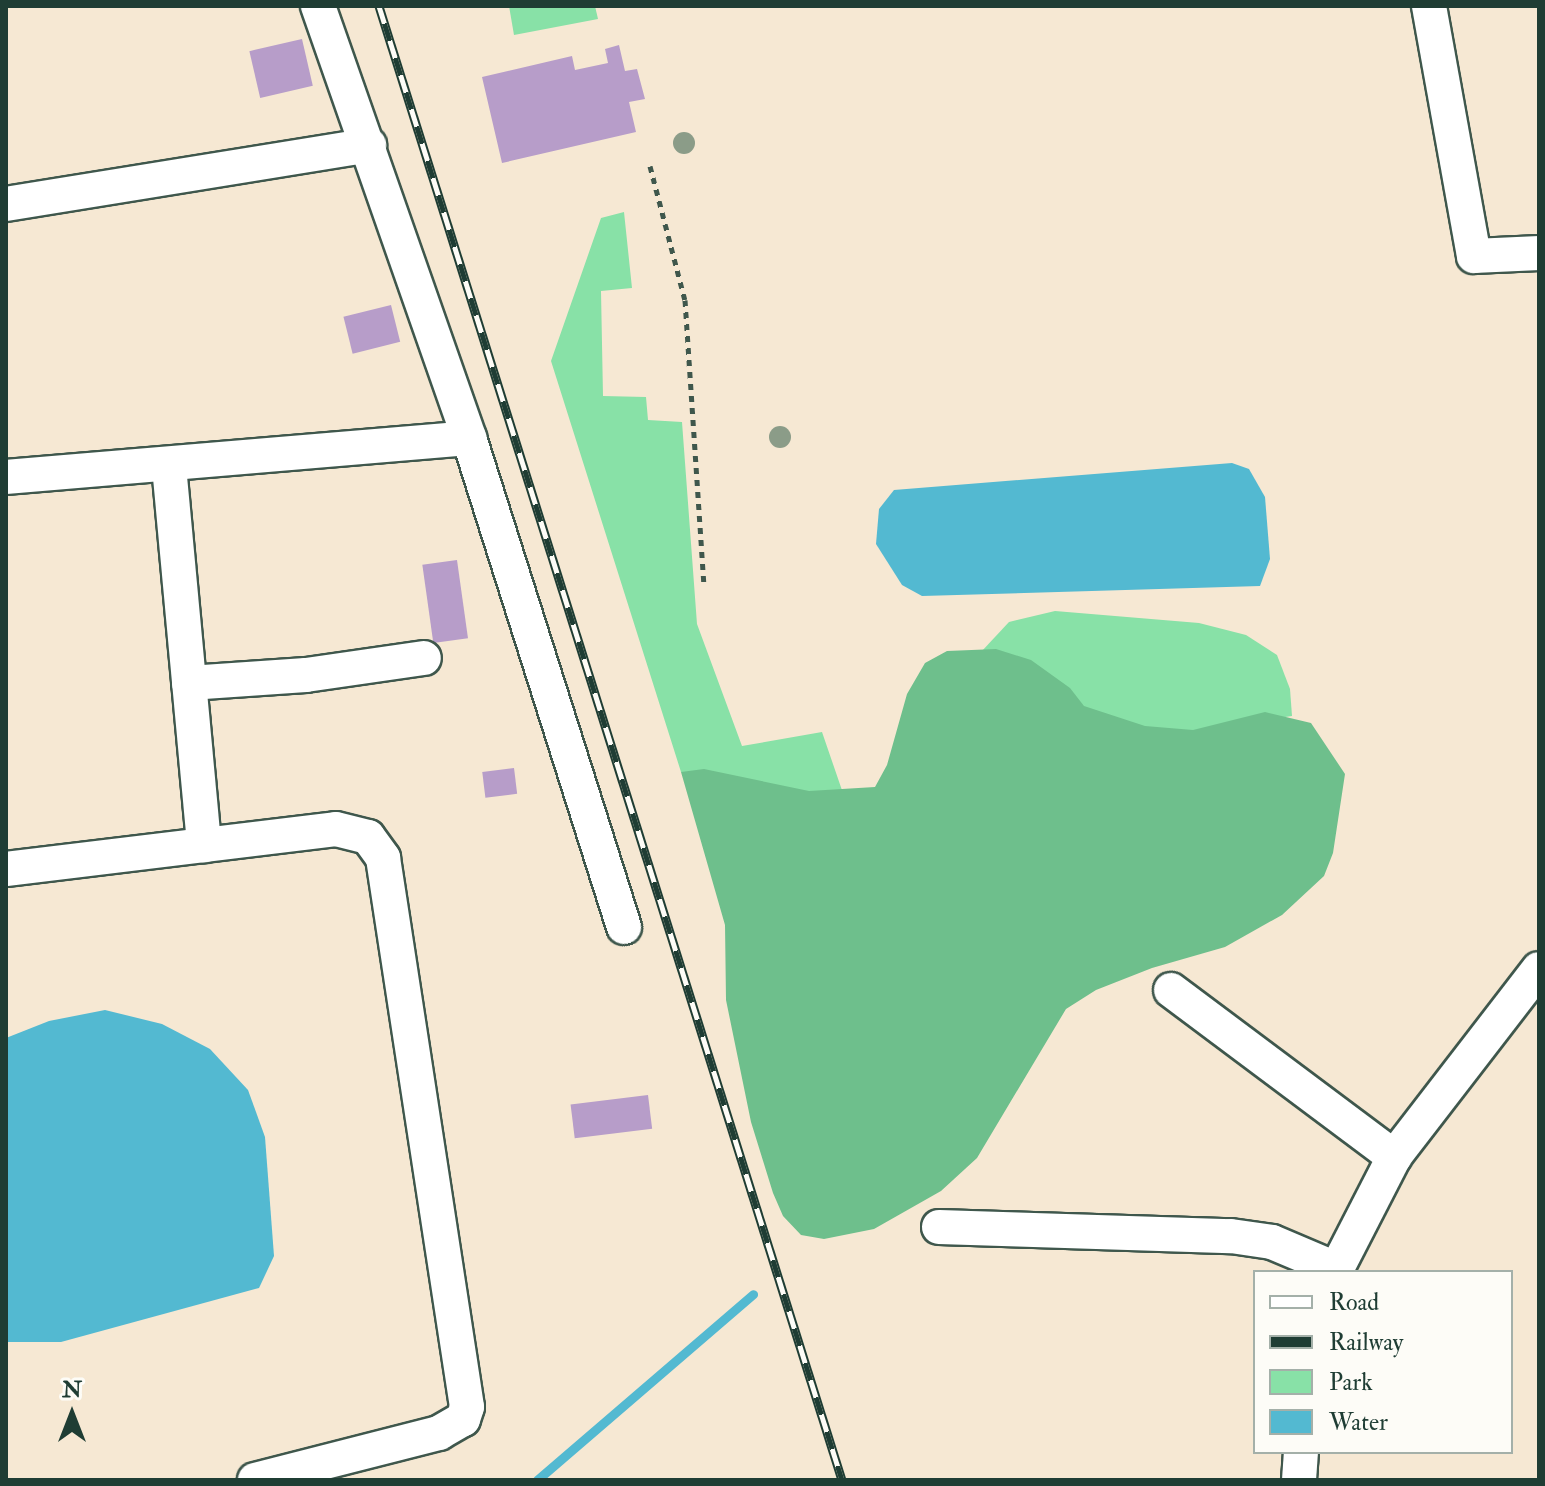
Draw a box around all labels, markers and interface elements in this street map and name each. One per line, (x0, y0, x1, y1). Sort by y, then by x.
legend (1253, 1270, 1513, 1454)
text: Road (1329, 1287, 1379, 1318)
text: Railway (1329, 1327, 1403, 1358)
text: Park (1329, 1367, 1373, 1398)
north arrow (32, 1374, 112, 1454)
text: N (62, 1376, 82, 1404)
text: Water (1329, 1407, 1388, 1438)

